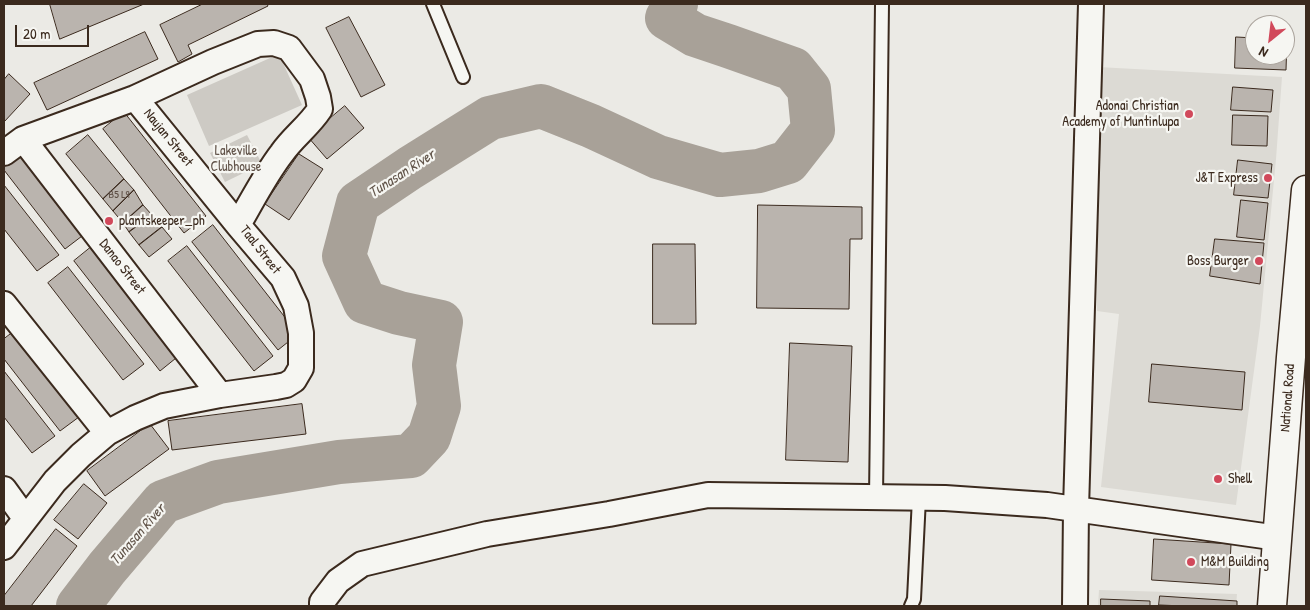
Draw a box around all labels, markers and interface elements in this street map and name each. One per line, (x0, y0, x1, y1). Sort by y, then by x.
scale bar (18, 15, 91, 47)
north arrow (1245, 15, 1295, 65)
text: 20 m (23, 23, 50, 44)
text: N (1255, 43, 1271, 63)
place label: Adonai Christian Academy of Muntinlupa (1062, 98, 1179, 130)
street label: Naujan Street (140, 106, 196, 170)
marker: Adonai Christian Academy of Muntinlupa (1183, 108, 1195, 120)
park label: Lakeville Clubhouse (211, 143, 261, 176)
water label: Tunasan River (365, 146, 439, 202)
place label: J&T Express (1195, 170, 1258, 186)
marker: J&T Express (1262, 172, 1274, 184)
house number: B5 L9 (109, 188, 129, 202)
place label: plantskeeper_ph (119, 213, 205, 229)
marker: plantskeeper_ph (103, 215, 115, 227)
street label: Taal Street (236, 222, 284, 278)
street label: Danao Street (95, 236, 149, 298)
place label: Boss Burger (1187, 253, 1249, 269)
marker: Boss Burger (1253, 255, 1265, 267)
street label: National Road (1277, 363, 1299, 433)
place label: Shell (1228, 471, 1252, 487)
marker: Shell (1212, 473, 1224, 485)
water label: Tunasan River (106, 501, 170, 569)
place label: M&M Building (1201, 554, 1269, 570)
marker: M&M Building (1185, 556, 1197, 568)

